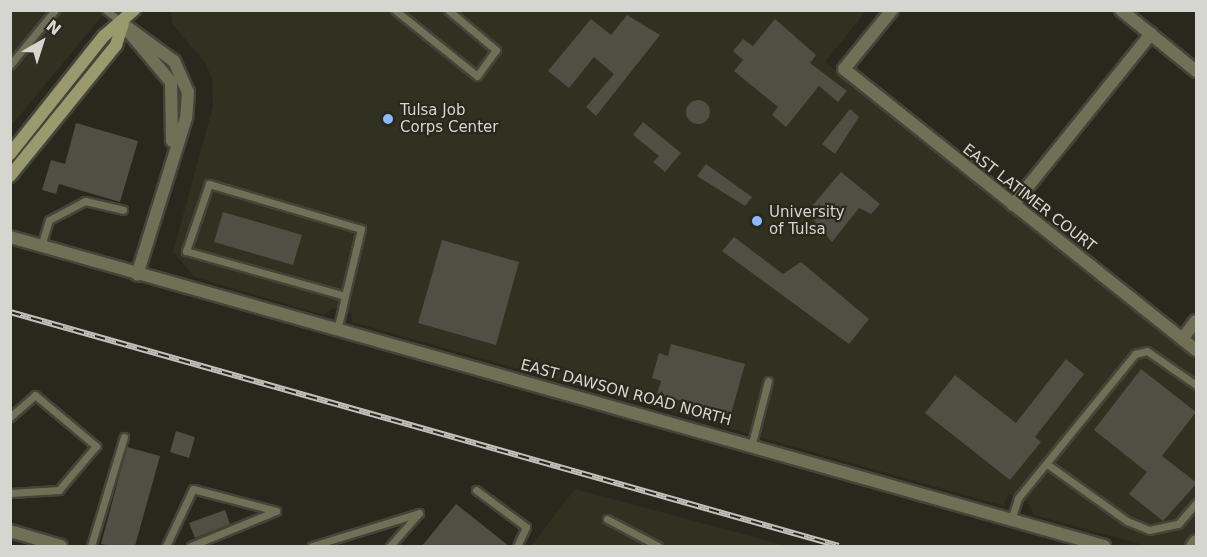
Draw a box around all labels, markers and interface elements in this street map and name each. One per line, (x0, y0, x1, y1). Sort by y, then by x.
north arrow (12, 12, 72, 72)
text: N (42, 16, 65, 39)
place label: Tulsa Job Corps Center (400, 101, 498, 136)
marker: Tulsa Job Corps Center (381, 112, 395, 126)
street label: EAST LATIMER COURT (959, 140, 1099, 256)
place label: University of Tulsa (769, 203, 845, 238)
marker: University of Tulsa (750, 214, 764, 228)
street label: EAST DAWSON ROAD NORTH (519, 356, 733, 430)

